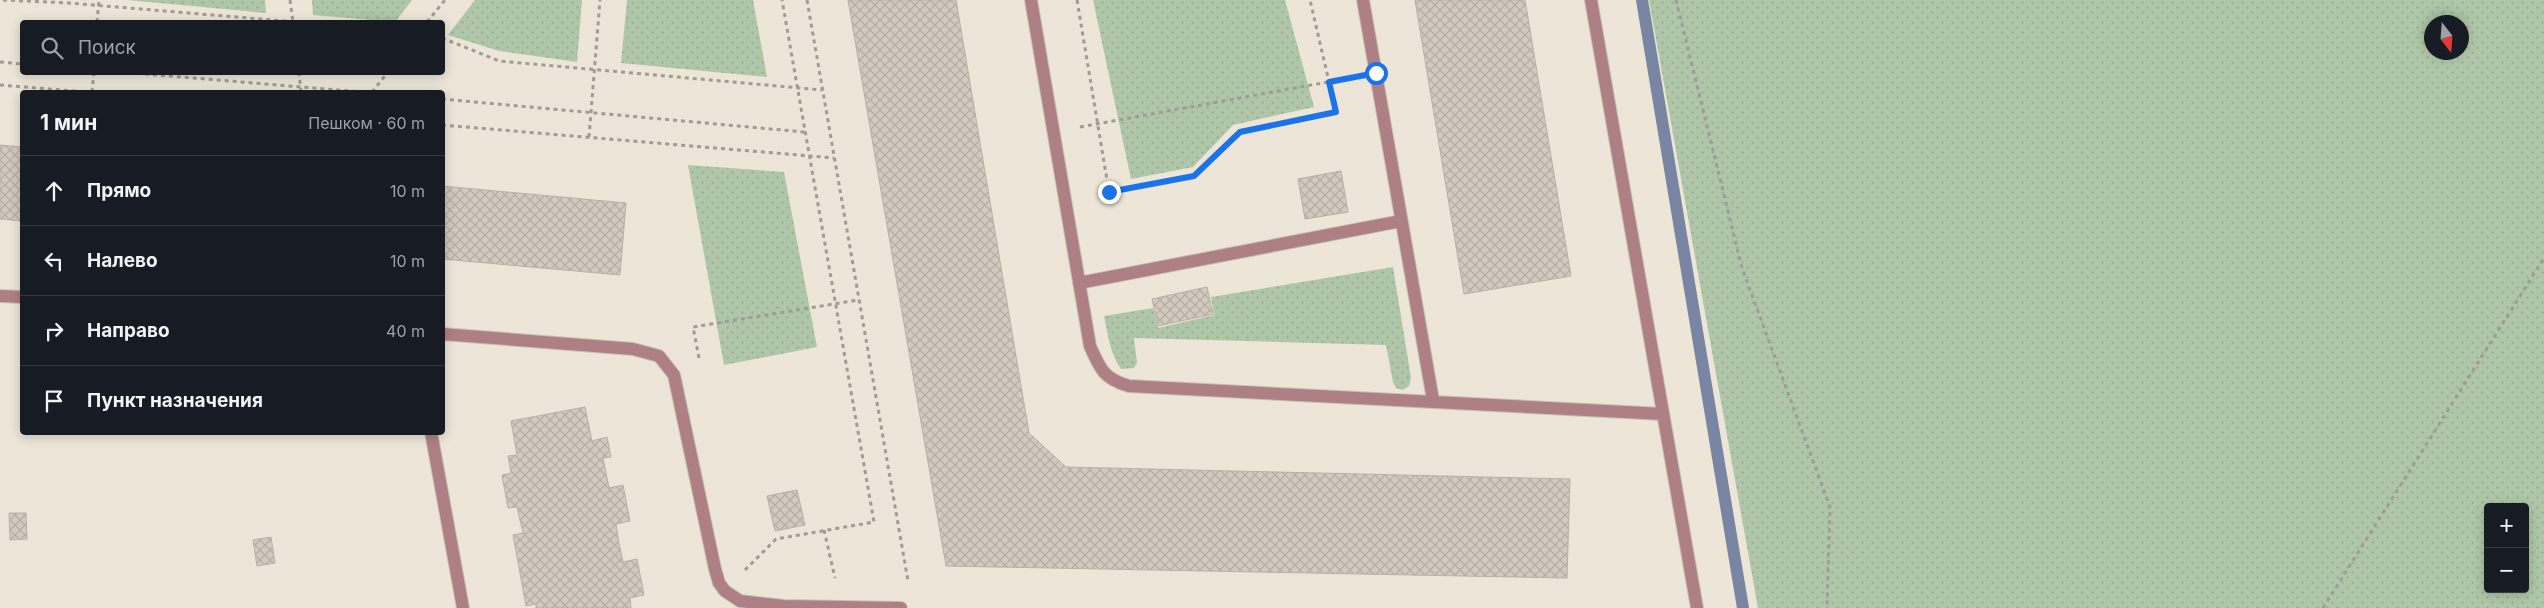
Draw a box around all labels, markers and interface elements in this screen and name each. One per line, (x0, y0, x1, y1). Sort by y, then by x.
north arrow (2424, 15, 2469, 60)
search box (20, 20, 445, 75)
icon: search (38, 34, 66, 62)
text: Поиск (78, 36, 136, 59)
route start (1365, 62, 1388, 85)
text: 1 мин (40, 110, 97, 135)
text: Пешком · 60 m (308, 113, 425, 133)
icon: ahead (40, 177, 68, 205)
text: Прямо (87, 179, 151, 202)
text: 10 m (390, 181, 425, 201)
route end (1098, 181, 1121, 204)
icon: left (40, 247, 68, 275)
text: Налево (87, 249, 158, 272)
text: 10 m (390, 251, 425, 271)
icon: right (40, 317, 68, 345)
text: Направо (87, 319, 170, 342)
text: 40 m (386, 321, 425, 341)
icon: arrive (40, 387, 68, 415)
text: Пункт назначения (87, 389, 263, 412)
map controls (2484, 503, 2529, 593)
button: + (2484, 503, 2529, 548)
button: − (2484, 548, 2529, 593)

